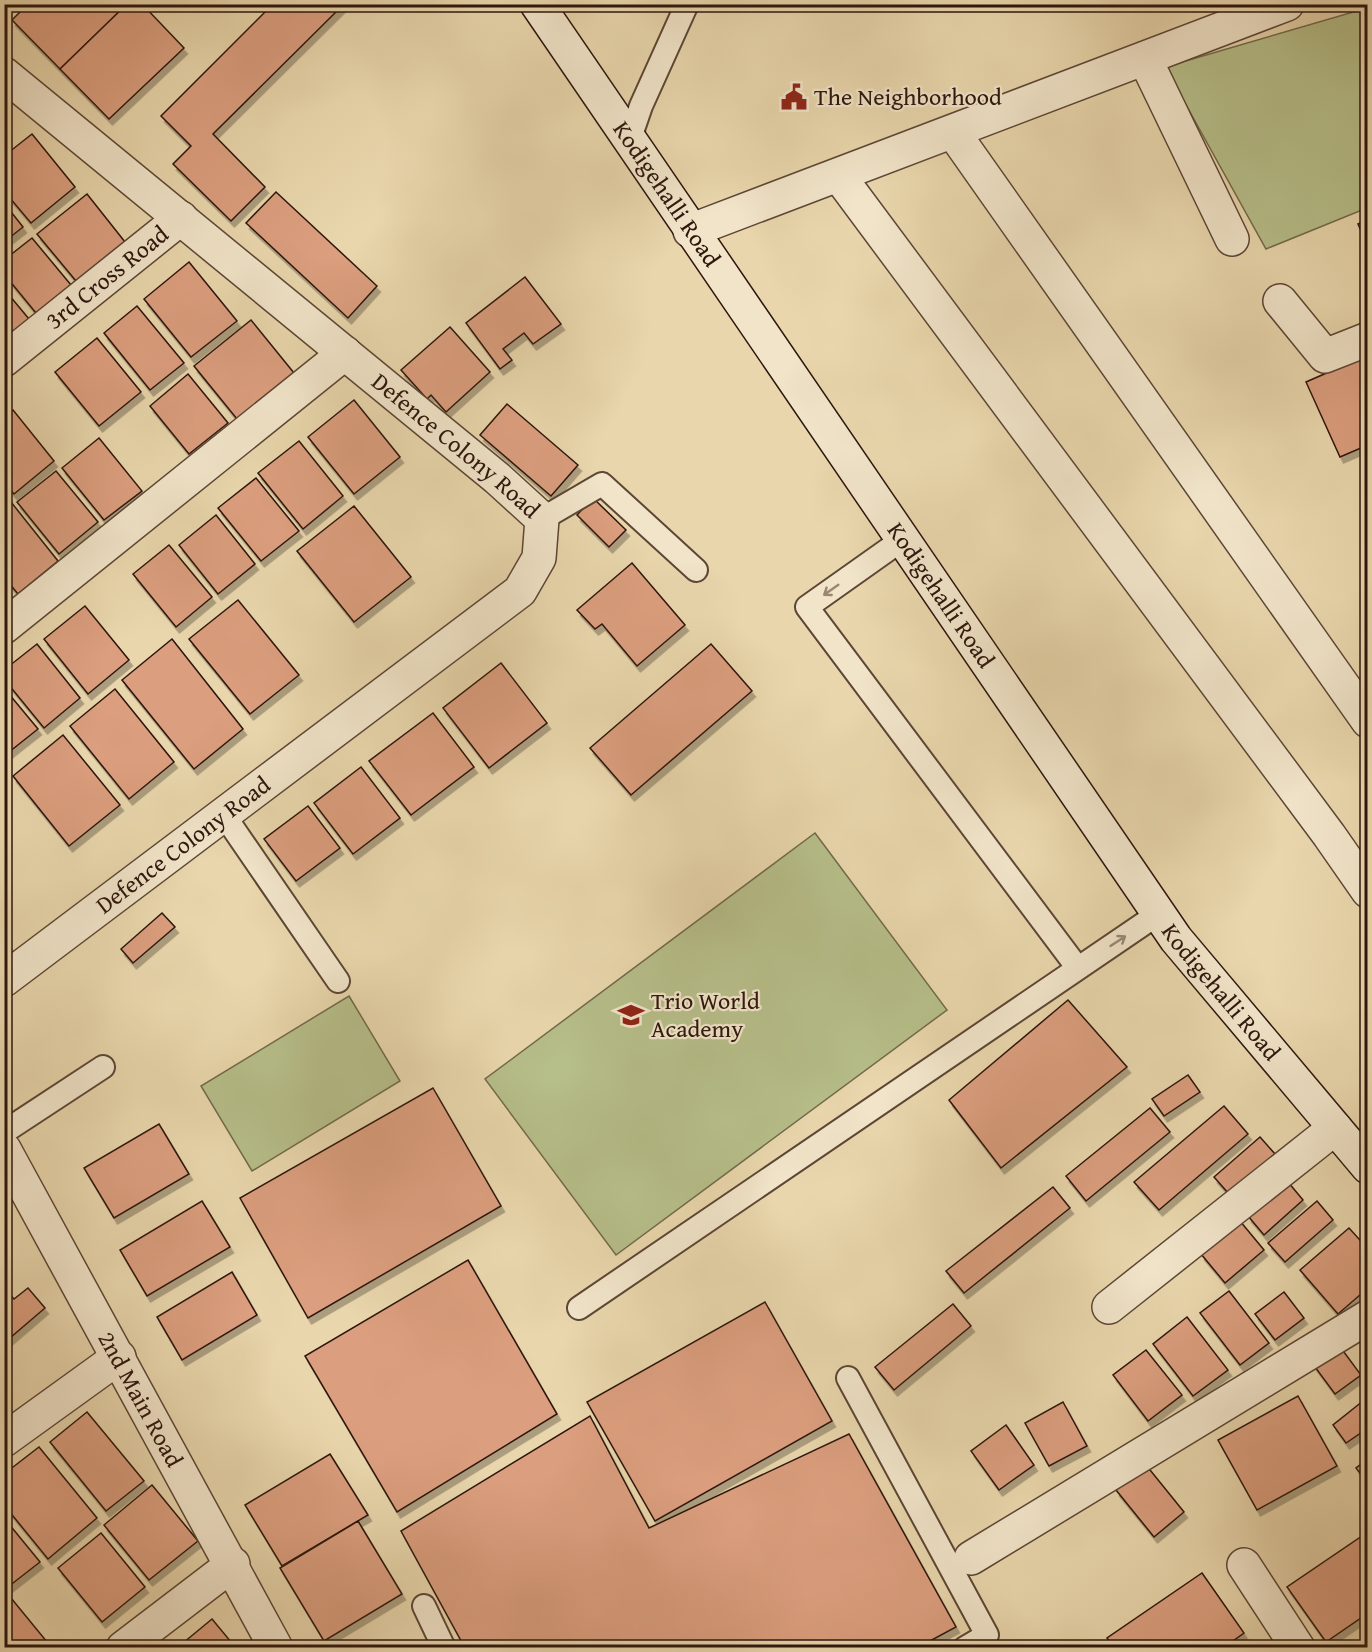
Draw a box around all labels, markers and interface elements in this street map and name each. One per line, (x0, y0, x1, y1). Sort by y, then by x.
place label: The Neighborhood (814, 79, 1002, 114)
public building icon: The Neighborhood (779, 82, 809, 112)
street label: Kodigehalli Road (605, 114, 730, 274)
street label: 3rd Cross Road (38, 217, 176, 337)
street label: Defence Colony Road (364, 364, 548, 526)
street label: Kodigehalli Road (879, 515, 1004, 675)
one-way arrow (823, 584, 840, 596)
street label: Defence Colony Road (88, 767, 278, 922)
street label: Kodigehalli Road (1153, 916, 1289, 1068)
one-way arrow (1109, 935, 1126, 947)
place label: Trio World Academy (651, 983, 760, 1046)
school or university icon: Trio World Academy (616, 1000, 646, 1030)
street label: 2nd Main Road (90, 1325, 192, 1473)

